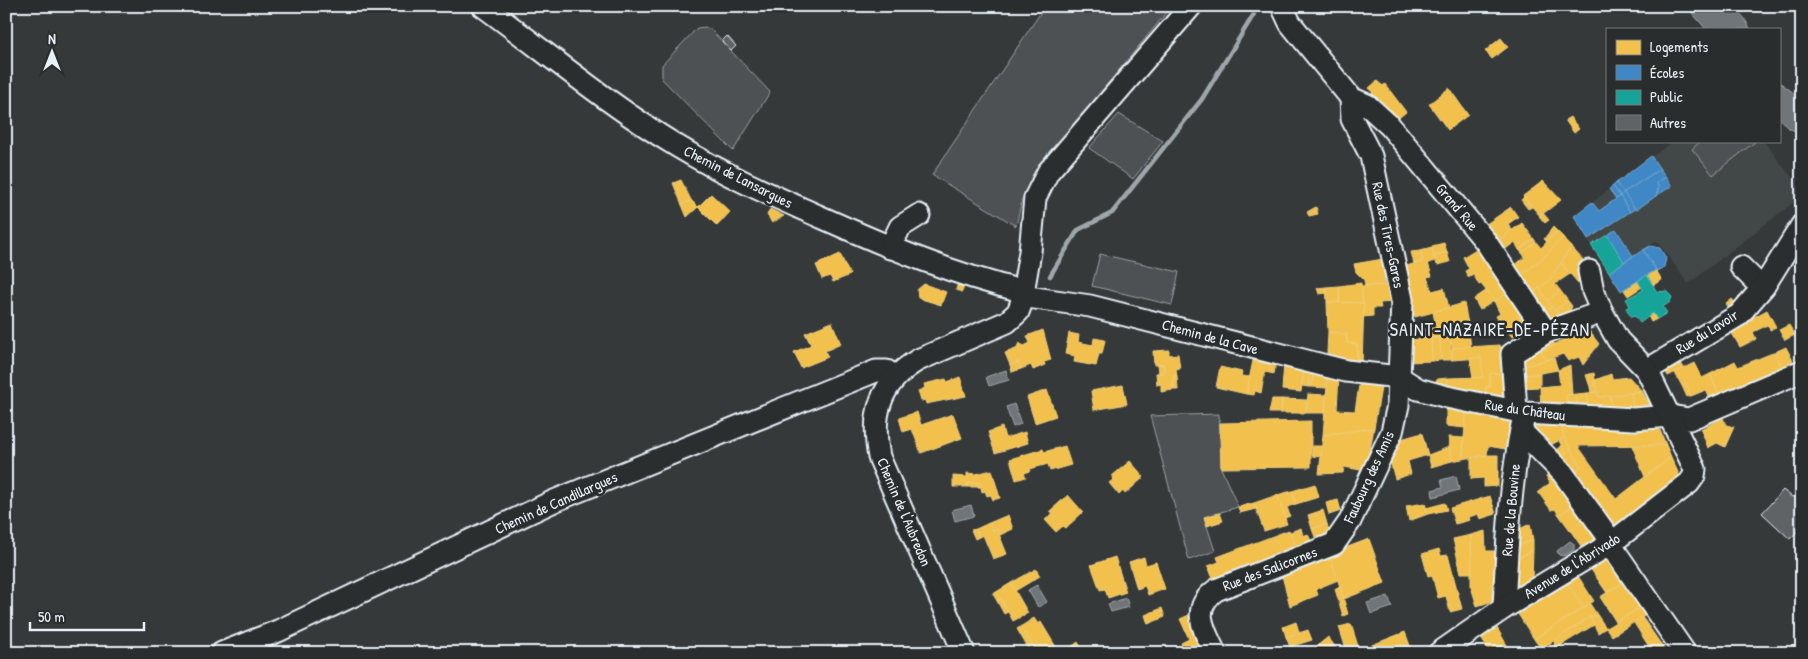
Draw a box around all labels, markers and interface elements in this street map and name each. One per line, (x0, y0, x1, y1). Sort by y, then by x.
north arrow (28, 28, 78, 78)
legend (1606, 28, 1780, 142)
text: N (48, 29, 56, 48)
text: Logements (1650, 36, 1708, 57)
text: Écoles (1650, 62, 1684, 83)
text: Public (1650, 86, 1683, 107)
text: Autres (1650, 112, 1686, 133)
street label: Chemin de Lansargues (680, 140, 796, 213)
street label: Grand' Rue (1431, 178, 1483, 235)
street label: Rue des Tires-Gares (1367, 180, 1410, 290)
street label: Rue du Lavoir (1671, 304, 1742, 359)
street label: Chemin de la Cave (1160, 314, 1261, 359)
district label: SAINT-NAZAIRE-DE-PÉZAN (1390, 317, 1590, 342)
street label: Rue du Château (1484, 393, 1567, 426)
street label: Faubourg des Amis (1338, 427, 1399, 527)
street label: Chemin de l'Aubredon (872, 454, 937, 569)
street label: Rue de la Bouvine (1496, 463, 1525, 557)
street label: Chemin de Candillargues (491, 466, 621, 539)
street label: Avenue de l'Abrivado (1520, 528, 1624, 604)
street label: Rue des Salicornes (1220, 541, 1320, 596)
scale bar (30, 599, 144, 631)
text: 50 m (38, 606, 65, 627)

